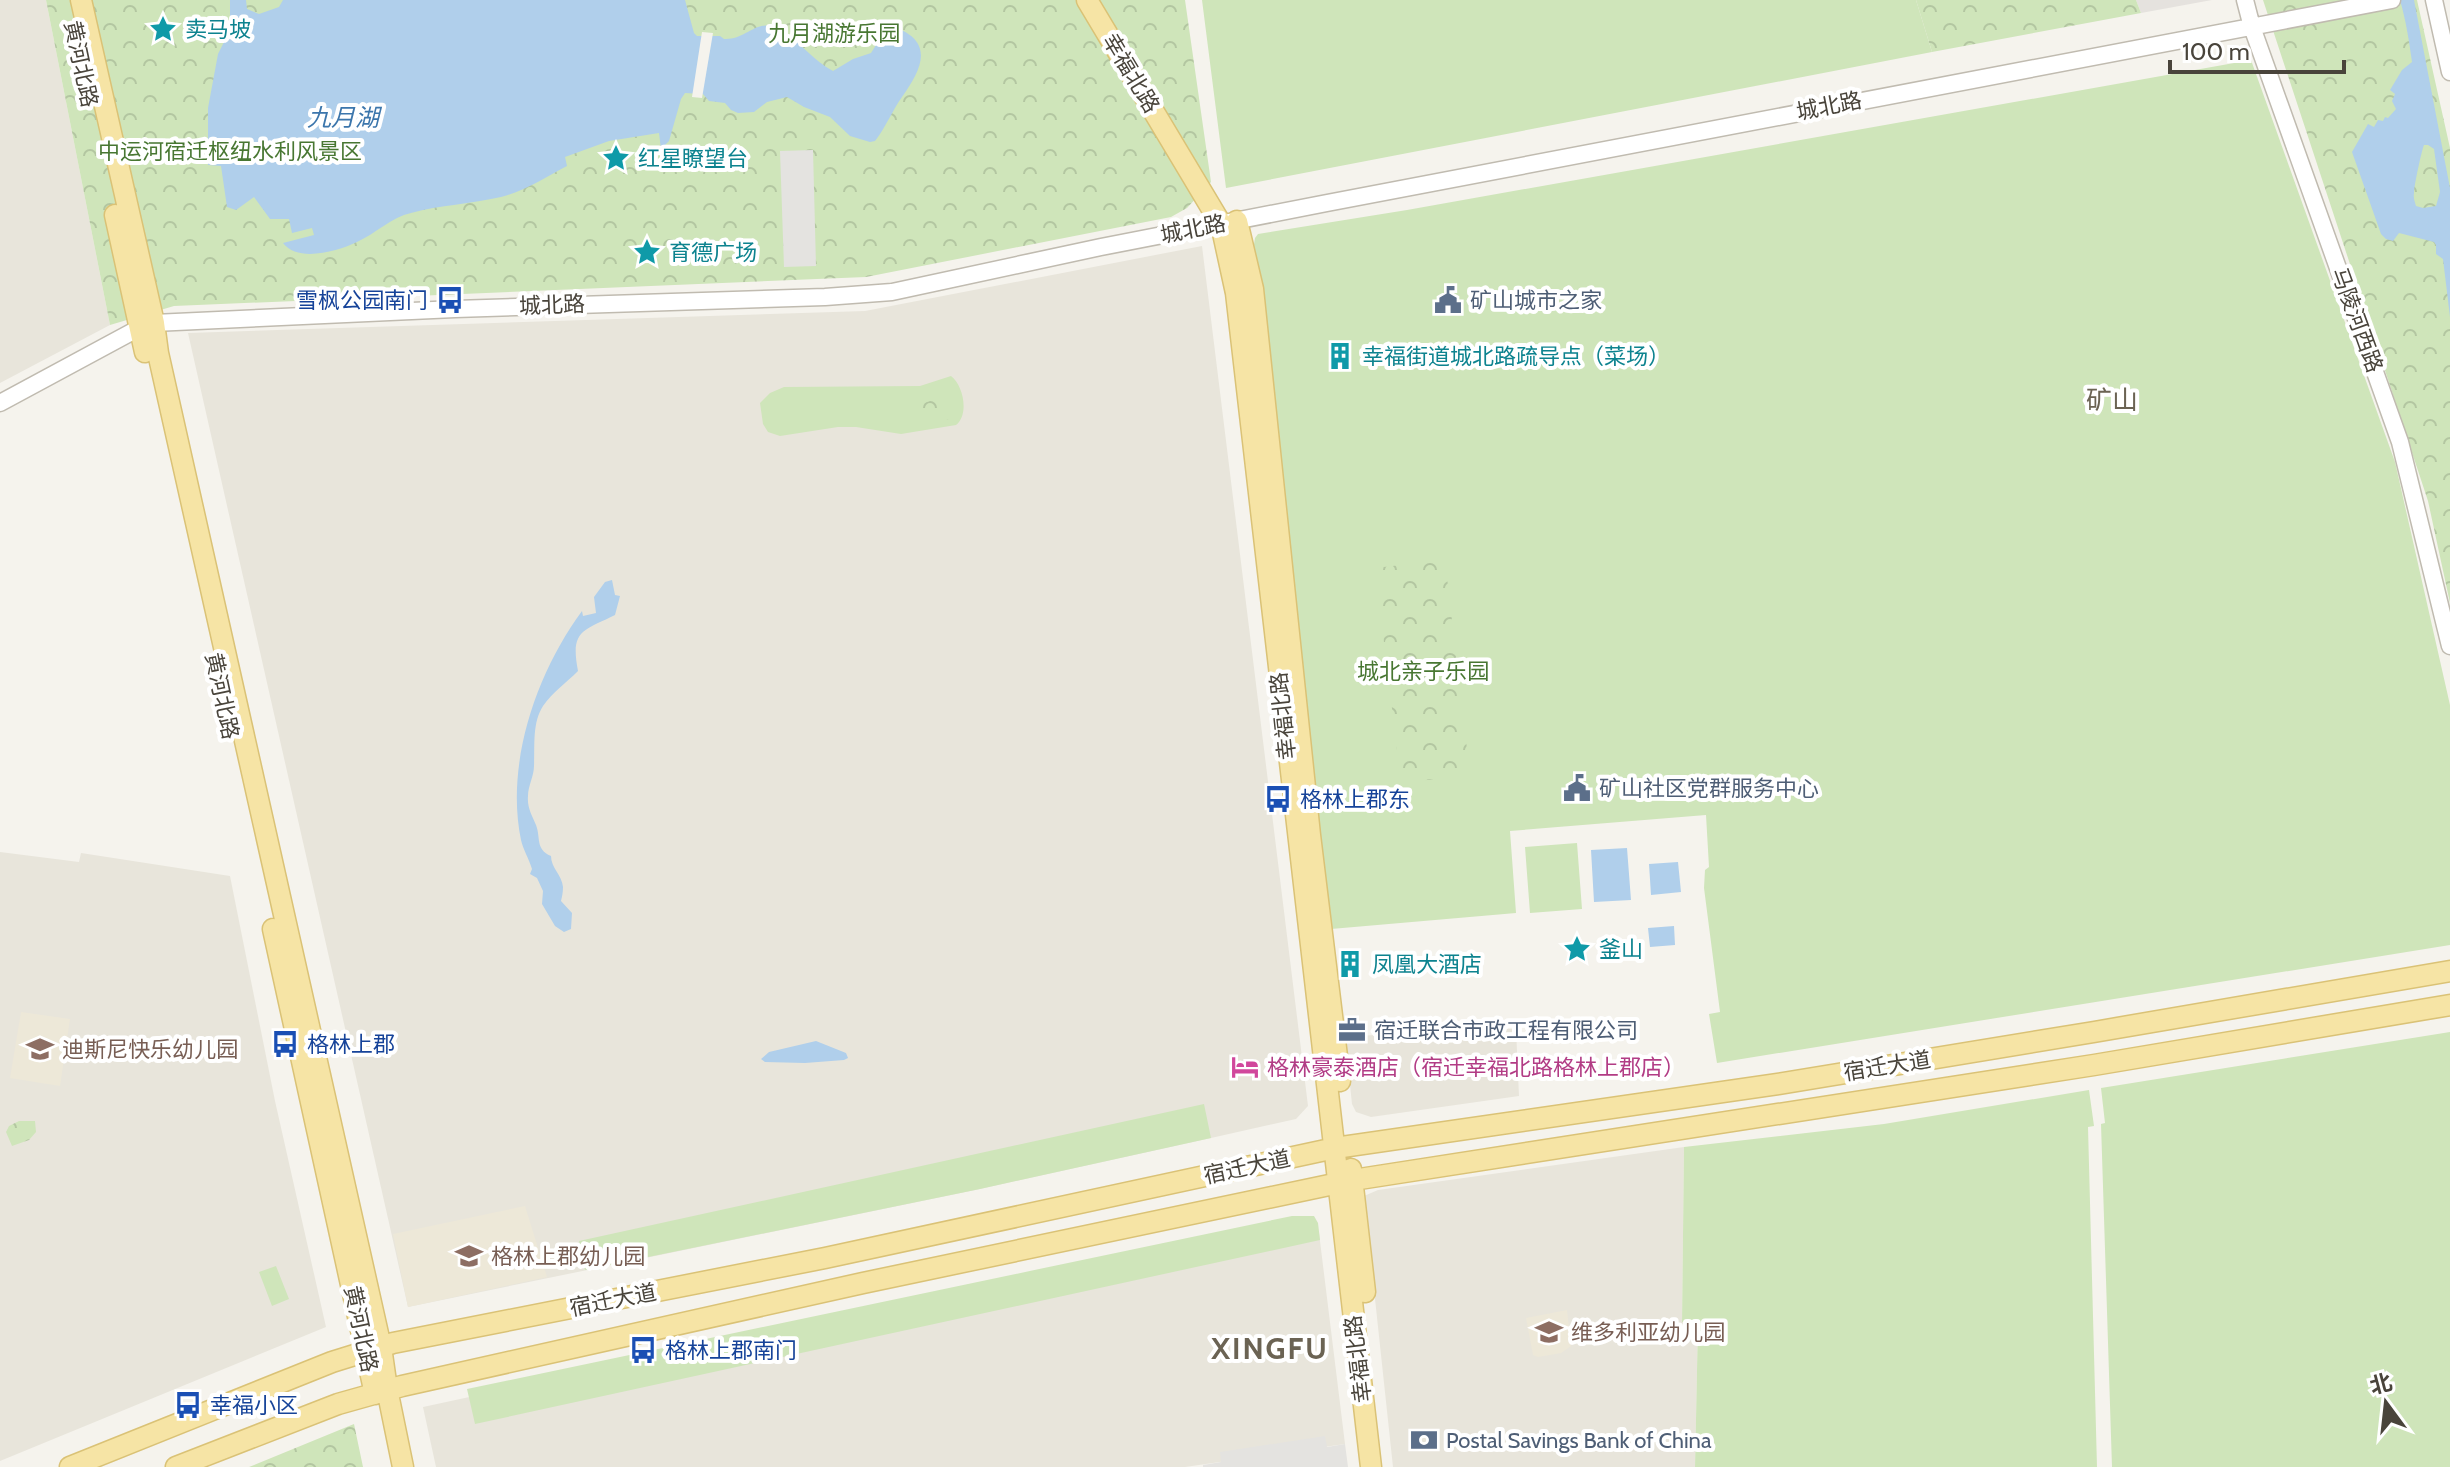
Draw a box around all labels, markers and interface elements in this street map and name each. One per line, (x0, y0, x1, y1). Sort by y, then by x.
place icon: 卖马坡 (148, 14, 178, 44)
place label: 卖马坡 (185, 16, 251, 43)
street label: 黄河北路 (59, 18, 103, 110)
park label: 九月湖游乐园 (768, 20, 900, 47)
scale bar (2170, 24, 2344, 74)
street label: 幸福北路 (1097, 28, 1165, 118)
text: 100 m (2182, 37, 2250, 66)
street label: 城北路 (1794, 86, 1864, 126)
water label: 九月湖 (307, 103, 383, 132)
park label: 中运河宿迁枢纽水利风景区 (98, 138, 362, 165)
place icon: 红星瞭望台 (601, 143, 631, 173)
place label: 红星瞭望台 (638, 145, 748, 172)
street label: 城北路 (1158, 209, 1228, 249)
place icon: 育德广场 (632, 237, 662, 267)
place label: 育德广场 (669, 239, 757, 266)
street label: 马陵河西路 (2326, 264, 2388, 376)
bus stop icon: 雪枫公园南门 (435, 285, 465, 315)
public building icon: 矿山城市之家 (1433, 285, 1463, 315)
place label: 雪枫公园南门 (296, 287, 428, 314)
place label: 矿山城市之家 (1470, 287, 1602, 314)
street label: 城北路 (519, 290, 585, 320)
building icon: 幸福街道城北路疏导点（菜场） (1325, 341, 1355, 371)
place label: 幸福街道城北路疏导点（菜场） (1362, 343, 1670, 370)
district label: 矿山 (2086, 384, 2138, 416)
street label: 黄河北路 (200, 650, 244, 742)
park label: 城北亲子乐园 (1357, 658, 1489, 685)
street label: 幸福北路 (1265, 671, 1301, 761)
public building icon: 矿山社区党群服务中心 (1562, 773, 1592, 803)
place label: 矿山社区党群服务中心 (1599, 775, 1819, 802)
bus stop icon: 格林上郡东 (1263, 784, 1293, 814)
place label: 格林上郡东 (1300, 786, 1410, 813)
place icon: 釜山 (1562, 934, 1592, 964)
place label: 釜山 (1599, 936, 1643, 963)
building icon: 凤凰大酒店 (1335, 949, 1365, 979)
place label: 凤凰大酒店 (1372, 951, 1482, 978)
office icon: 宿迁联合市政工程有限公司 (1337, 1015, 1367, 1045)
place label: 宿迁联合市政工程有限公司 (1374, 1017, 1638, 1044)
bus stop icon: 格林上郡 (270, 1029, 300, 1059)
place label: 格林上郡 (307, 1031, 395, 1058)
school or university icon: 迪斯尼快乐幼儿园 (25, 1034, 55, 1064)
place label: 迪斯尼快乐幼儿园 (62, 1036, 238, 1063)
street label: 宿迁大道 (1841, 1046, 1933, 1086)
hotel icon: 格林豪泰酒店（宿迁幸福北路格林上郡店） (1230, 1052, 1260, 1082)
place label: 格林豪泰酒店（宿迁幸福北路格林上郡店） (1267, 1054, 1685, 1081)
street label: 宿迁大道 (1201, 1145, 1293, 1189)
school or university icon: 格林上郡幼儿园 (454, 1241, 484, 1271)
place label: 格林上郡幼儿园 (491, 1243, 645, 1270)
street label: 宿迁大道 (567, 1278, 659, 1322)
street label: 黄河北路 (339, 1283, 383, 1375)
street label: 幸福北路 (1339, 1314, 1377, 1404)
school or university icon: 维多利亚幼儿园 (1534, 1317, 1564, 1347)
place label: 维多利亚幼儿园 (1571, 1319, 1725, 1346)
district label: XINGFU (1210, 1330, 1329, 1367)
bus stop icon: 格林上郡南门 (628, 1335, 658, 1365)
place label: 格林上郡南门 (665, 1337, 797, 1364)
north arrow (2346, 1363, 2426, 1443)
text: 北 (2367, 1368, 2395, 1400)
bus stop icon: 幸福小区 (173, 1390, 203, 1420)
place label: 幸福小区 (210, 1392, 298, 1419)
bank icon: Postal Savings Bank of China (1409, 1425, 1439, 1455)
place label: Postal Savings Bank of China (1446, 1427, 1712, 1454)

